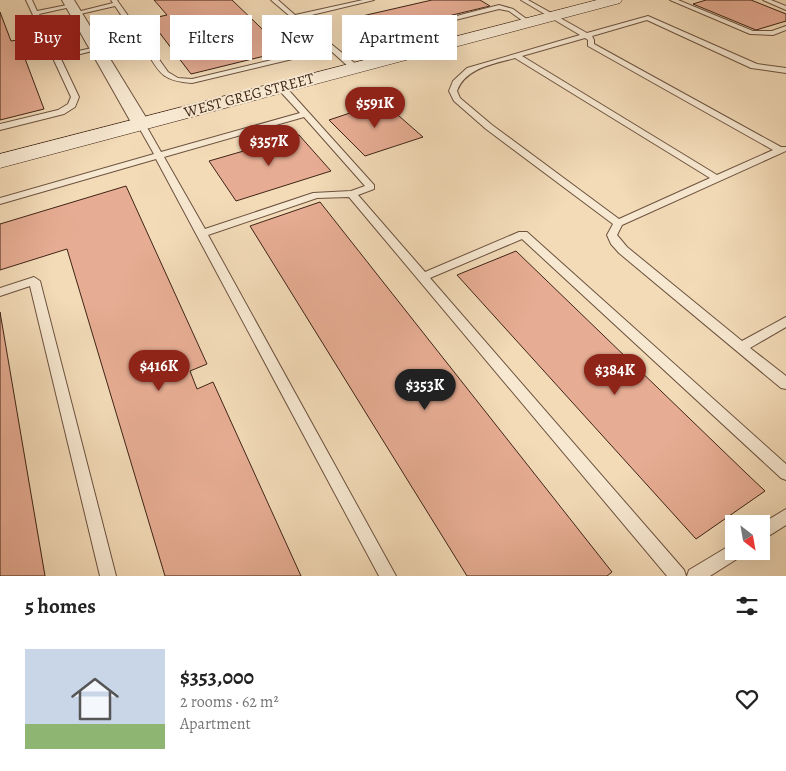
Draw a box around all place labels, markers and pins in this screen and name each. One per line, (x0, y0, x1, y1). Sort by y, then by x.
pin: $591K (340, 86, 410, 129)
pin: $357K (234, 124, 304, 167)
pin: $416K (124, 350, 194, 392)
pin: $384K (580, 354, 650, 396)
pin: $353K (390, 368, 460, 411)

